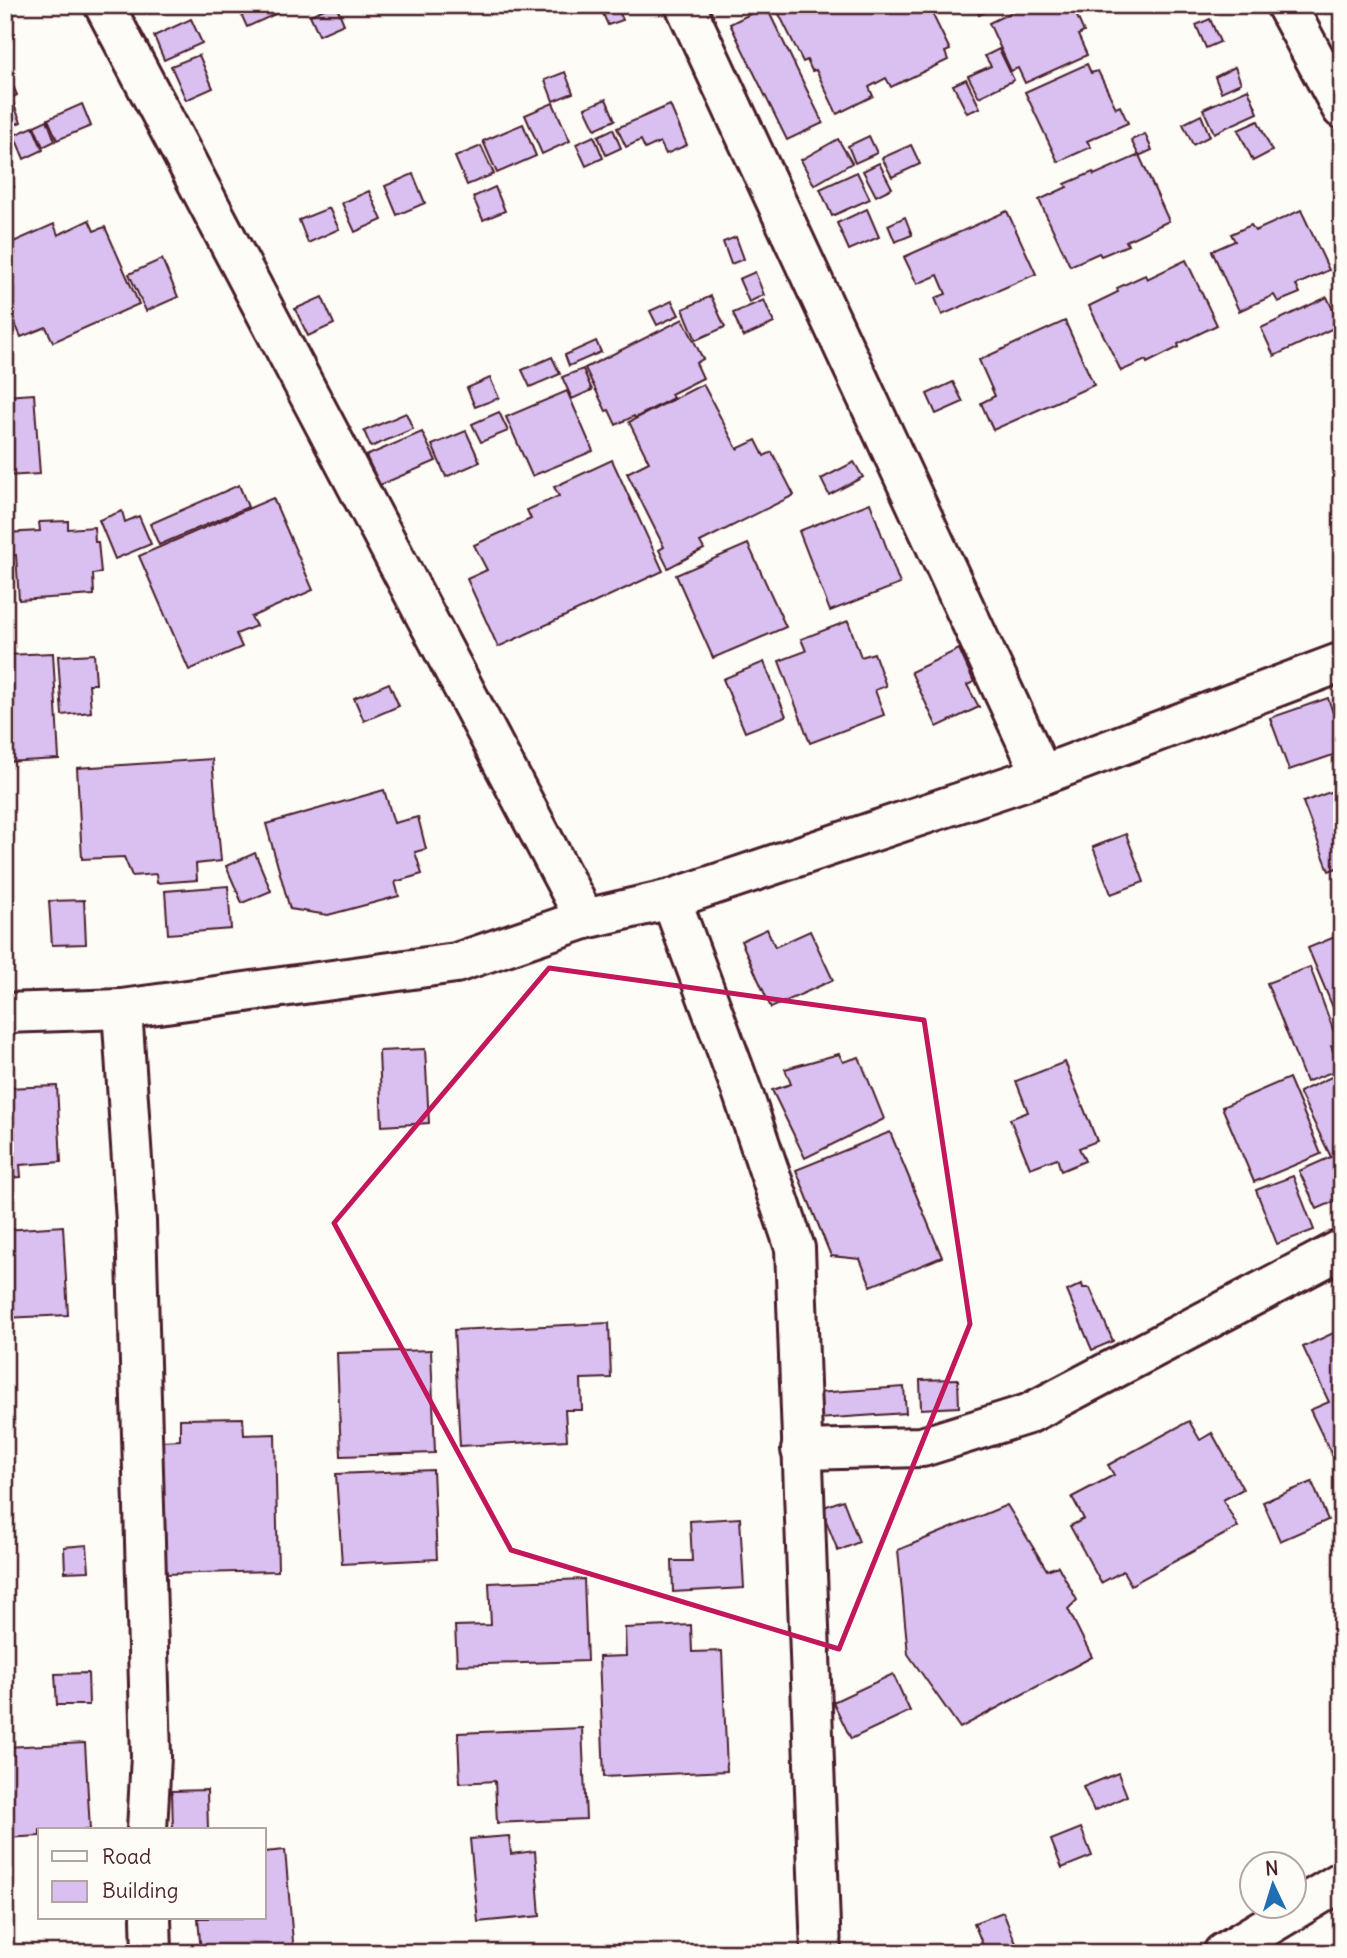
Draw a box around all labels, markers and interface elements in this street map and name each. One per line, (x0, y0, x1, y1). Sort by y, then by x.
legend (38, 1828, 266, 1920)
text: Road (102, 1843, 151, 1870)
north arrow (1238, 1850, 1308, 1920)
text: N (1264, 1856, 1279, 1880)
text: Building (102, 1877, 178, 1904)

